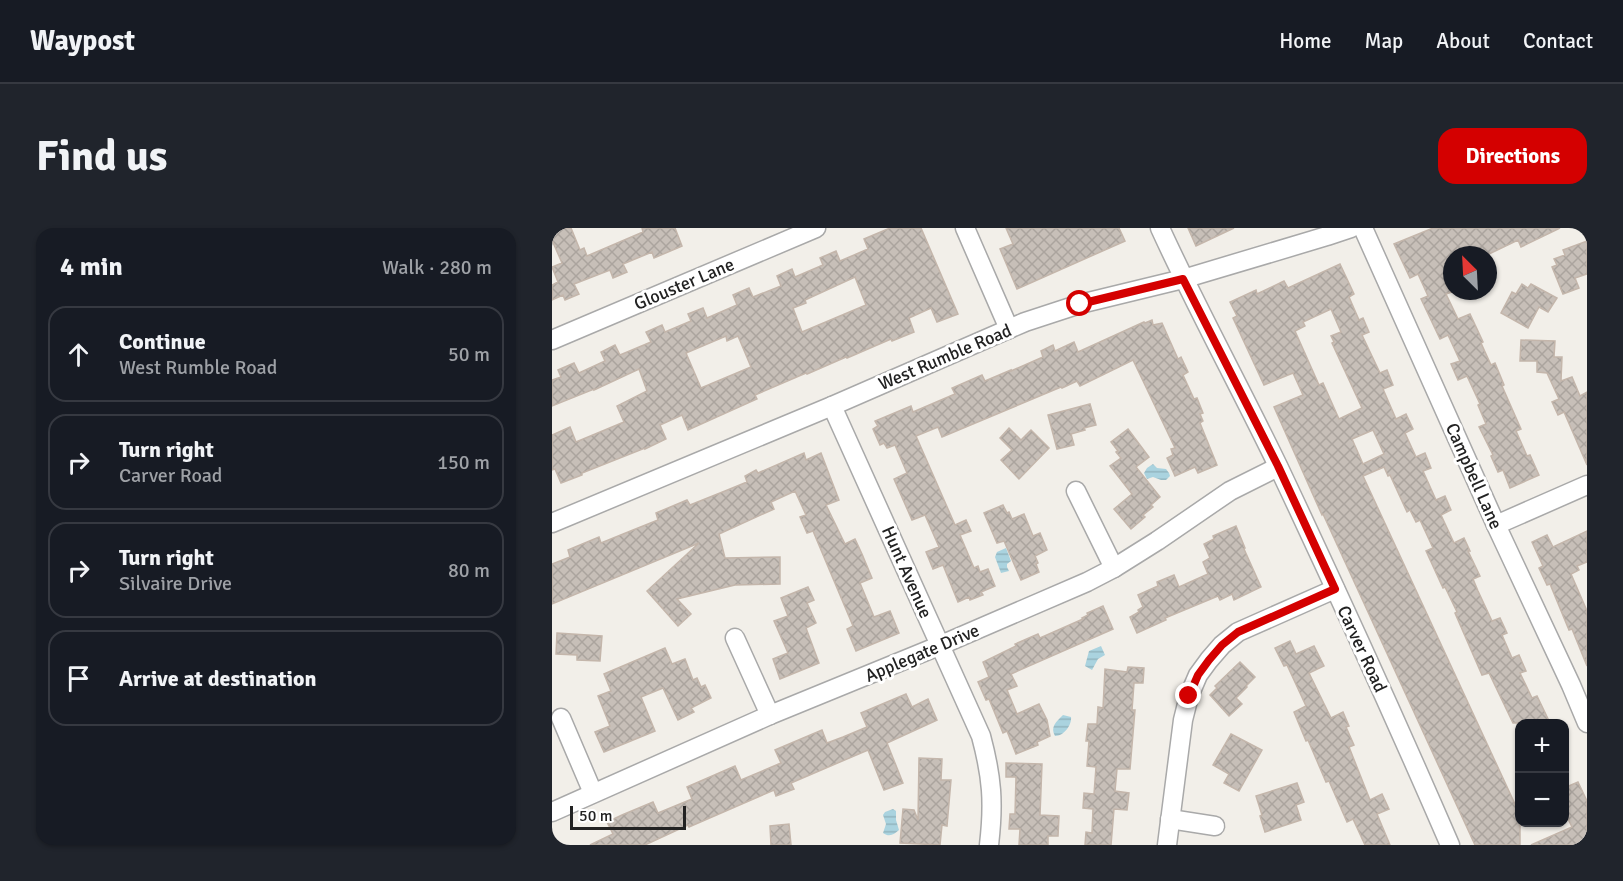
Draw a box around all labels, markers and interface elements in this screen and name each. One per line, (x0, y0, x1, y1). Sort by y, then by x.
text: Waypost (30, 24, 135, 58)
text: Home (1279, 28, 1332, 54)
text: Map (1365, 28, 1403, 54)
text: About (1436, 28, 1490, 54)
text: Contact (1523, 28, 1593, 54)
button: Directions (1438, 128, 1587, 184)
text: Find us (36, 131, 167, 182)
north arrow (1443, 246, 1497, 300)
text: 4 min (60, 251, 123, 283)
street label: Glouster Lane (631, 253, 737, 315)
text: Walk · 280 m (382, 255, 492, 280)
route start (1066, 290, 1092, 316)
street label: West Rumble Road (875, 319, 1015, 395)
text: Continue (119, 328, 206, 355)
icon: ahead (62, 338, 95, 371)
text: 50 m (448, 342, 490, 367)
text: West Rumble Road (119, 355, 277, 380)
street label: Campbell Lane (1441, 420, 1507, 532)
text: Turn right (119, 436, 214, 463)
icon: right (62, 446, 95, 479)
text: 150 m (437, 450, 490, 475)
text: Carver Road (119, 463, 222, 488)
street label: Hunt Avenue (877, 523, 937, 621)
text: Turn right (119, 544, 214, 571)
icon: right (62, 554, 95, 587)
text: 80 m (448, 558, 490, 583)
text: Silvaire Drive (119, 571, 232, 596)
street label: Carver Road (1332, 602, 1392, 696)
street label: Applegate Drive (862, 619, 982, 687)
icon: arrive (62, 662, 95, 695)
text: Arrive at destination (119, 665, 316, 692)
route end (1175, 682, 1201, 708)
map controls (1515, 719, 1569, 827)
button: + (1515, 719, 1569, 773)
button: − (1515, 773, 1569, 827)
scale bar (570, 803, 686, 830)
text: 50 m (579, 806, 613, 826)

